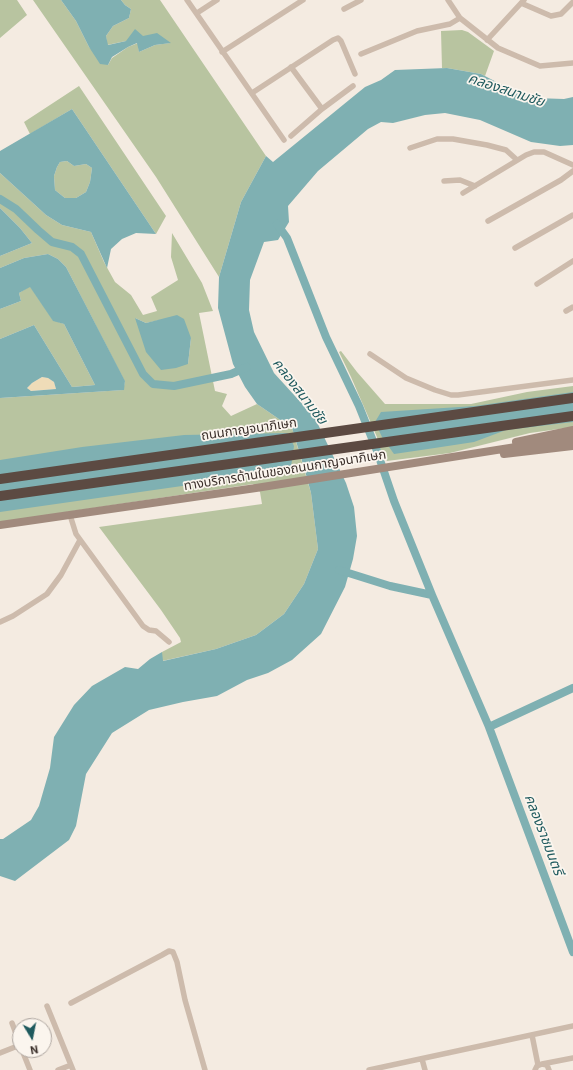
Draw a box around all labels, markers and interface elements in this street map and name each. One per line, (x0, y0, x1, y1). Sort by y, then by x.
water label: คลองสนามชัย (466, 71, 546, 111)
water label: คลองสนามชัย (268, 356, 330, 428)
street label: ถนนกาญจนาภิเษก (200, 416, 298, 444)
street label: ทางบริการด้านในของถนนกาญจนาภิเษก (183, 447, 387, 495)
water label: คลองราชมนตรี (520, 792, 566, 878)
north arrow (12, 1018, 52, 1058)
text: N (29, 1042, 39, 1056)

